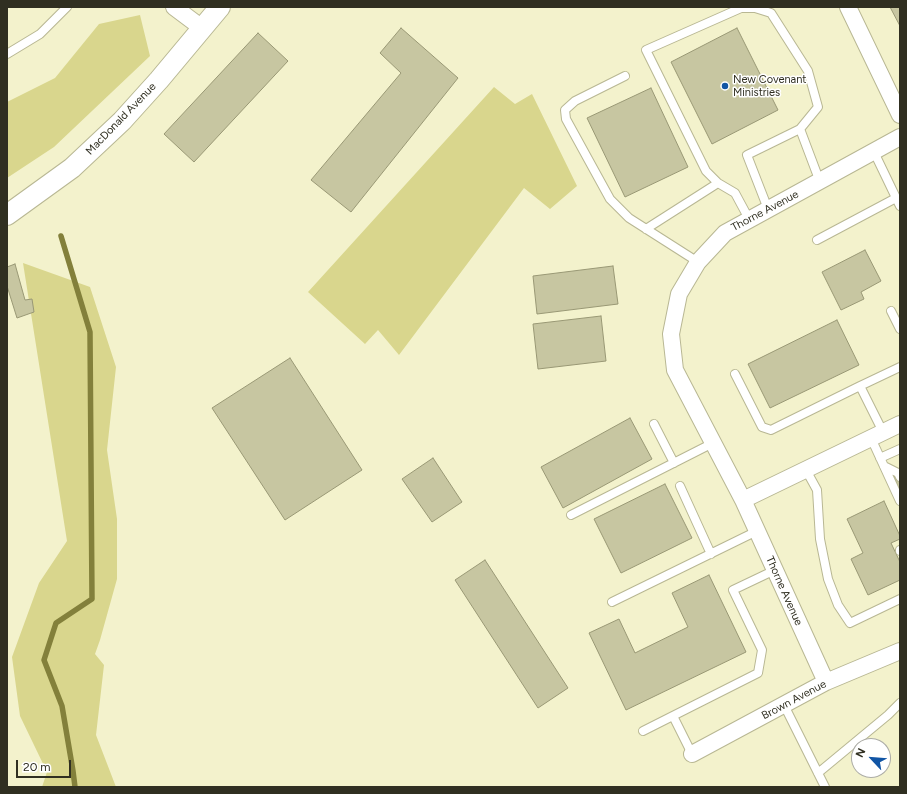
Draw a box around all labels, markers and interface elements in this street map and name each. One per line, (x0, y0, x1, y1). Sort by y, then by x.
place label: New Covenant Ministries (733, 73, 807, 99)
street label: MacDonald Avenue (83, 80, 159, 158)
marker: New Covenant Ministries (720, 81, 730, 91)
street label: Thorne Avenue (729, 188, 801, 234)
street label: Thorne Avenue (763, 554, 805, 628)
street label: Brown Avenue (759, 677, 829, 723)
north arrow (851, 738, 891, 778)
text: N (853, 746, 868, 760)
scale bar (18, 752, 73, 778)
text: 20 m (23, 760, 51, 774)

